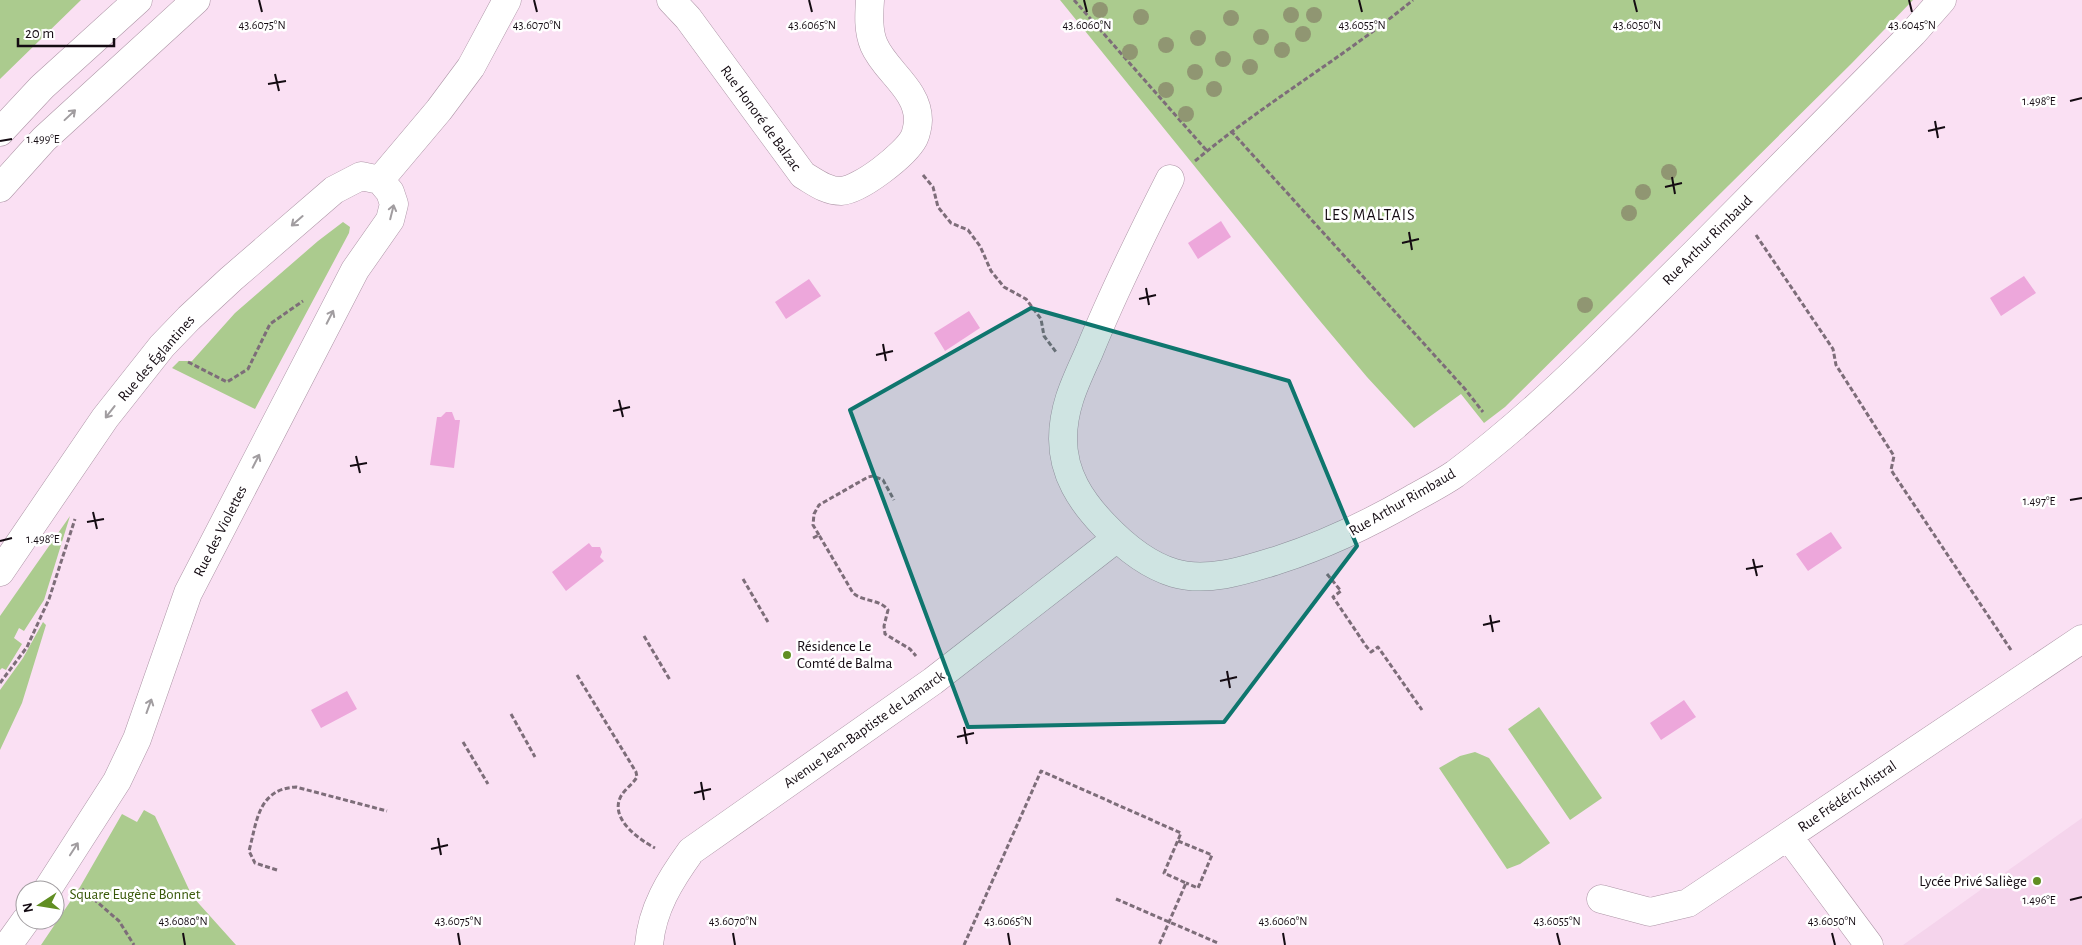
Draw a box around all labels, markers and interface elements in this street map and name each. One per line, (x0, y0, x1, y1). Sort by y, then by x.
scale bar (18, 15, 114, 47)
text: 43.6075°N (238, 19, 286, 31)
text: 43.6070°N (513, 19, 561, 31)
text: 43.6065°N (788, 19, 836, 31)
text: 43.6060°N (1062, 19, 1112, 31)
text: 43.6055°N (1338, 19, 1386, 31)
text: 43.6050°N (1613, 19, 1661, 31)
text: 43.6045°N (1888, 19, 1936, 31)
text: 20 m (25, 26, 54, 41)
street label: Rue Honoré de Balzac (717, 63, 804, 174)
text: 1.498°E (2022, 95, 2056, 107)
one-way arrow (64, 109, 77, 121)
text: 1.499°E (26, 133, 60, 145)
street label: Rue Arthur Rimbaud (1660, 193, 1755, 288)
one-way arrow (388, 204, 397, 220)
district label: LES MALTAIS (1324, 207, 1416, 223)
one-way arrow (290, 215, 303, 227)
one-way arrow (326, 310, 335, 325)
street label: Rue des Églantines (114, 311, 198, 404)
one-way arrow (105, 405, 116, 418)
one-way arrow (252, 454, 261, 469)
street label: Rue Arthur Rimbaud (1347, 466, 1458, 539)
street label: Rue des Violettes (191, 483, 250, 579)
text: 1.497°E (2023, 495, 2056, 507)
text: 1.498°E (26, 533, 60, 545)
place label: Résidence Le Comté de Balma (797, 639, 893, 671)
marker: Résidence Le Comté de Balma (781, 649, 793, 661)
street label: Avenue Jean-Baptiste de Lamarck (781, 668, 948, 791)
one-way arrow (145, 698, 154, 714)
street label: Rue Frédéric Mistral (1795, 758, 1899, 835)
one-way arrow (68, 842, 79, 856)
place label: Lycée Privé Saliège (1919, 874, 2027, 889)
marker: Lycée Privé Saliège (2031, 875, 2043, 887)
north arrow (15, 880, 65, 930)
park label: Square Eugène Bonnet (69, 887, 201, 902)
text: 1.496°E (2022, 894, 2056, 906)
text: N (20, 901, 36, 914)
text: 43.6080°N (158, 915, 208, 927)
text: 43.6075°N (434, 915, 482, 927)
text: 43.6070°N (709, 915, 757, 927)
text: 43.6065°N (984, 915, 1032, 927)
text: 43.6060°N (1258, 915, 1308, 927)
text: 43.6055°N (1533, 915, 1581, 927)
text: 43.6050°N (1808, 915, 1856, 927)

